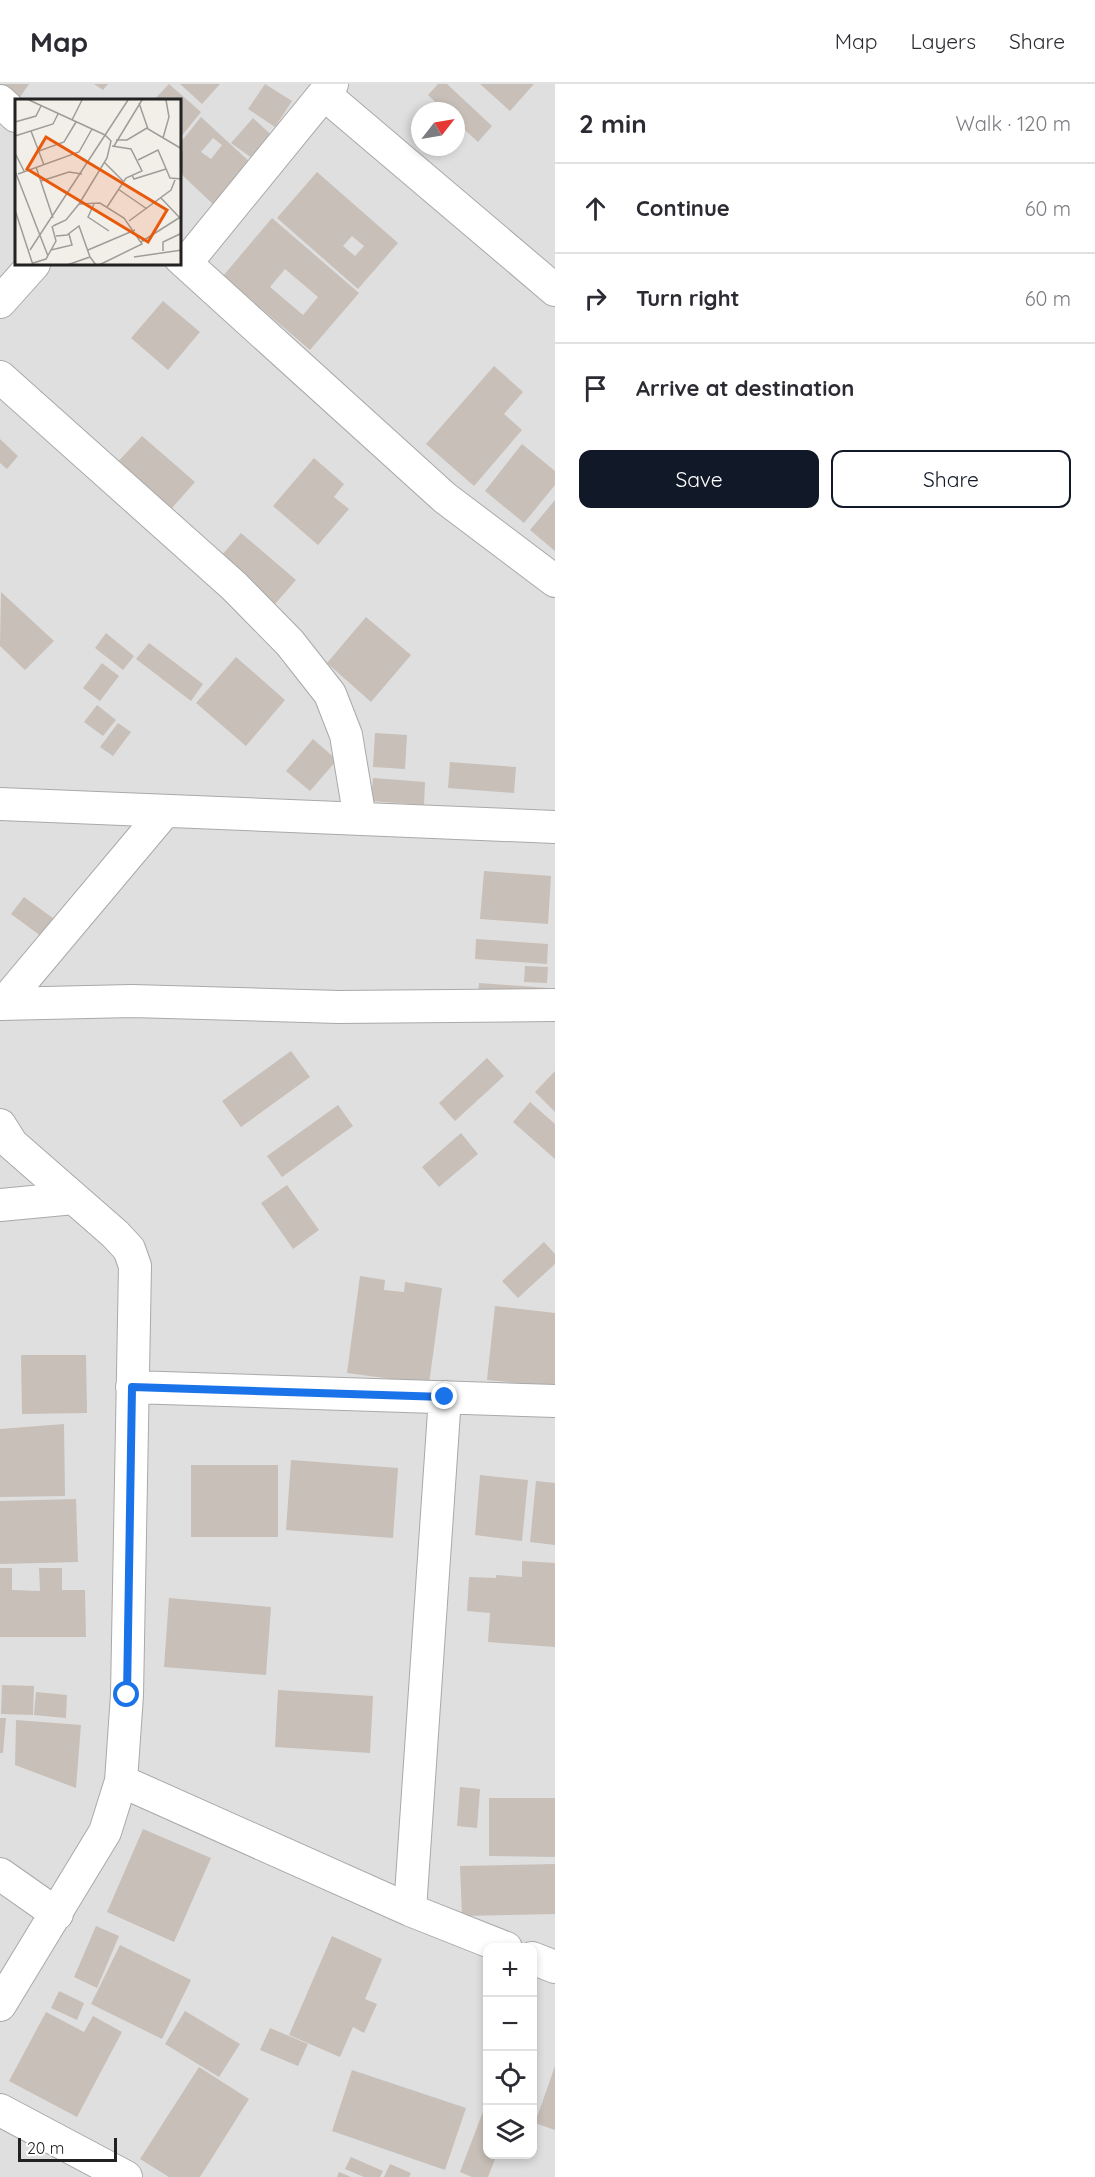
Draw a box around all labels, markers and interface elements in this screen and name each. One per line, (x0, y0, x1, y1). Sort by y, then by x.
text: Map (30, 24, 88, 59)
text: Map (835, 28, 878, 54)
text: Layers (911, 28, 976, 54)
text: Share (1009, 28, 1065, 54)
inset map (15, 99, 182, 266)
north arrow (411, 102, 465, 156)
text: 2 min (579, 107, 647, 140)
text: Walk · 120 m (956, 111, 1071, 136)
icon: ahead (579, 192, 612, 225)
text: Continue (636, 194, 730, 222)
text: 60 m (1025, 196, 1071, 221)
icon: right (579, 282, 612, 315)
text: Turn right (636, 284, 740, 312)
text: 60 m (1025, 286, 1071, 311)
icon: arrive (579, 372, 612, 405)
text: Arrive at destination (636, 374, 854, 402)
button: Save (579, 450, 819, 508)
button: Share (831, 450, 1071, 508)
route end (431, 1383, 457, 1409)
route start (113, 1681, 139, 1707)
map controls (483, 1943, 537, 2159)
button: + (483, 1943, 537, 1997)
button: − (483, 1997, 537, 2051)
button: locate (483, 2051, 537, 2105)
button: layers (483, 2105, 537, 2159)
scale bar (18, 2135, 117, 2162)
text: 20 m (27, 2138, 64, 2158)

